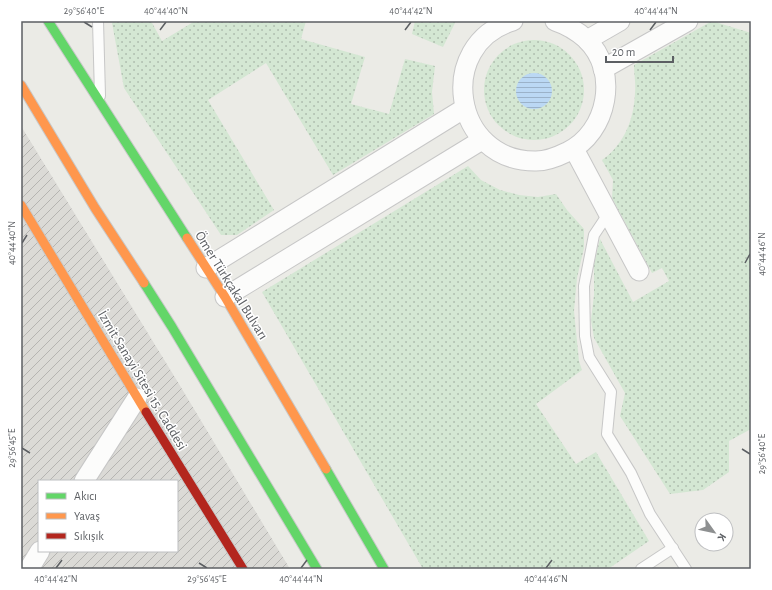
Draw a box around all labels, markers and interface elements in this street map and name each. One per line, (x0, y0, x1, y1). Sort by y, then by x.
text: 29°56'40"E (64, 6, 104, 16)
text: 40°44'40"N (144, 6, 188, 16)
text: 40°44'42"N (389, 6, 433, 16)
text: 40°44'44"N (634, 6, 678, 16)
scale bar (606, 38, 673, 64)
text: 20 m (612, 46, 635, 58)
text: 40°44'40"N (7, 221, 17, 265)
street label: Ömer Türkçakal Bulvarı (192, 227, 273, 342)
text: 40°44'46"N (757, 232, 767, 276)
street label: İzmit Sanayi Sitesi 15. Caddesi (95, 307, 192, 453)
text: 29°56'45"E (7, 428, 17, 468)
text: 29°56'40"E (757, 434, 767, 474)
legend (38, 480, 178, 552)
text: Akıcı (74, 490, 97, 502)
text: Yavaş (74, 510, 100, 522)
north arrow (694, 512, 734, 552)
text: Sıkışık (74, 530, 104, 542)
text: K (715, 531, 728, 543)
text: 40°44'42"N (34, 574, 78, 584)
text: 29°56'45"E (187, 574, 227, 584)
text: 40°44'44"N (279, 574, 323, 584)
text: 40°44'46"N (524, 574, 568, 584)

